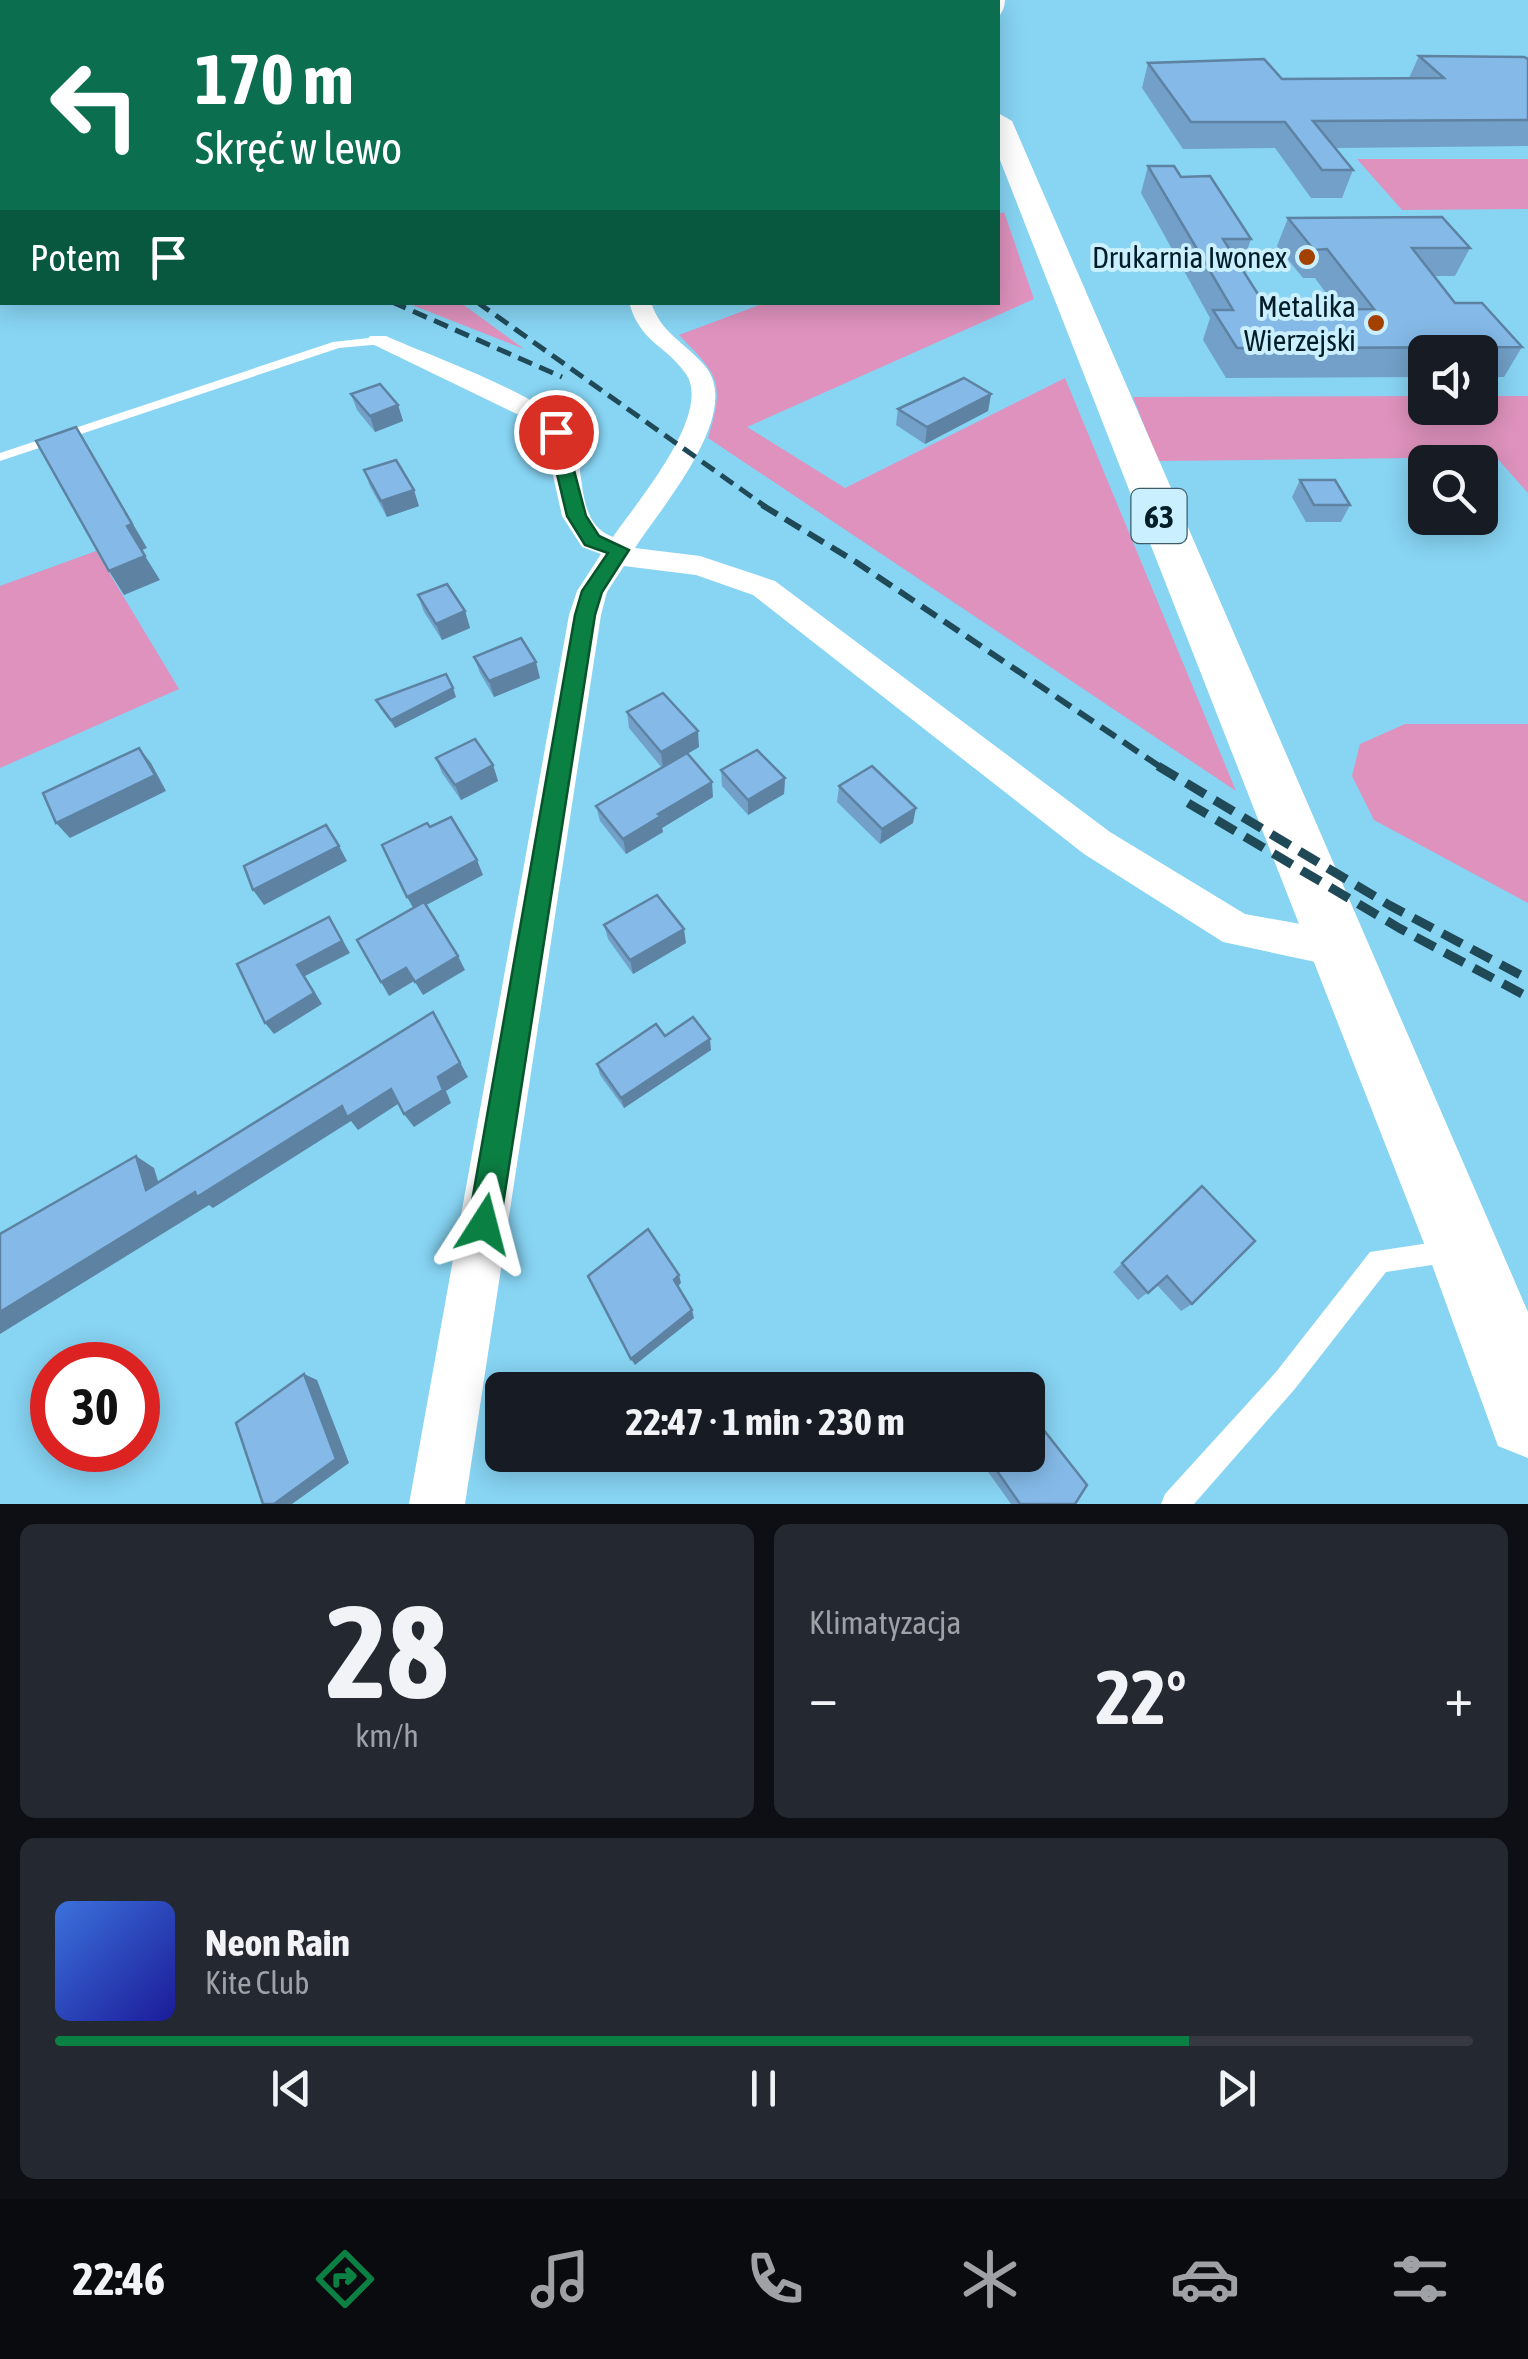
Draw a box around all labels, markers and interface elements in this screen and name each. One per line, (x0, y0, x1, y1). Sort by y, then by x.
text: 170 m (195, 39, 354, 119)
icon: left (30, 40, 160, 170)
text: Skręć w lewo (195, 122, 402, 174)
icon: arrive (141, 230, 196, 285)
text: Potem (30, 236, 121, 279)
place label: Drukarnia Iwonex (1092, 240, 1287, 274)
marker: Drukarnia Iwonex (1296, 246, 1318, 268)
place label: Metalika Wierzejski (1244, 289, 1356, 357)
marker: Metalika Wierzejski (1365, 312, 1387, 334)
map controls (1408, 335, 1498, 535)
button: sound (1408, 335, 1498, 425)
pin (514, 390, 599, 475)
icon: arrive (529, 405, 584, 460)
button: search (1408, 445, 1498, 535)
road number: 63 (1132, 489, 1186, 543)
position arrow (432, 1172, 536, 1276)
speed limit sign: 30 (30, 1342, 160, 1472)
text: 22:47 · 1 min · 230 m (625, 1400, 905, 1443)
text: 28 (326, 1577, 448, 1726)
text: Klimatyzacja (809, 1604, 961, 1641)
text: 22° (1095, 1654, 1187, 1740)
text: − (809, 1665, 838, 1728)
text: + (1444, 1665, 1473, 1728)
text: km/h (355, 1717, 419, 1754)
text: Neon Rain (205, 1921, 350, 1964)
text: Kite Club (205, 1964, 309, 2001)
icon: previous (264, 2061, 319, 2116)
icon: pause (736, 2061, 791, 2116)
icon: next (1209, 2061, 1264, 2116)
icon: directions (310, 2244, 380, 2314)
icon: music (525, 2244, 595, 2314)
icon: phone (740, 2244, 810, 2314)
icon: climate (955, 2244, 1025, 2314)
icon: car (1170, 2244, 1240, 2314)
icon: filters (1385, 2244, 1455, 2314)
text: 22:46 (73, 2253, 165, 2305)

